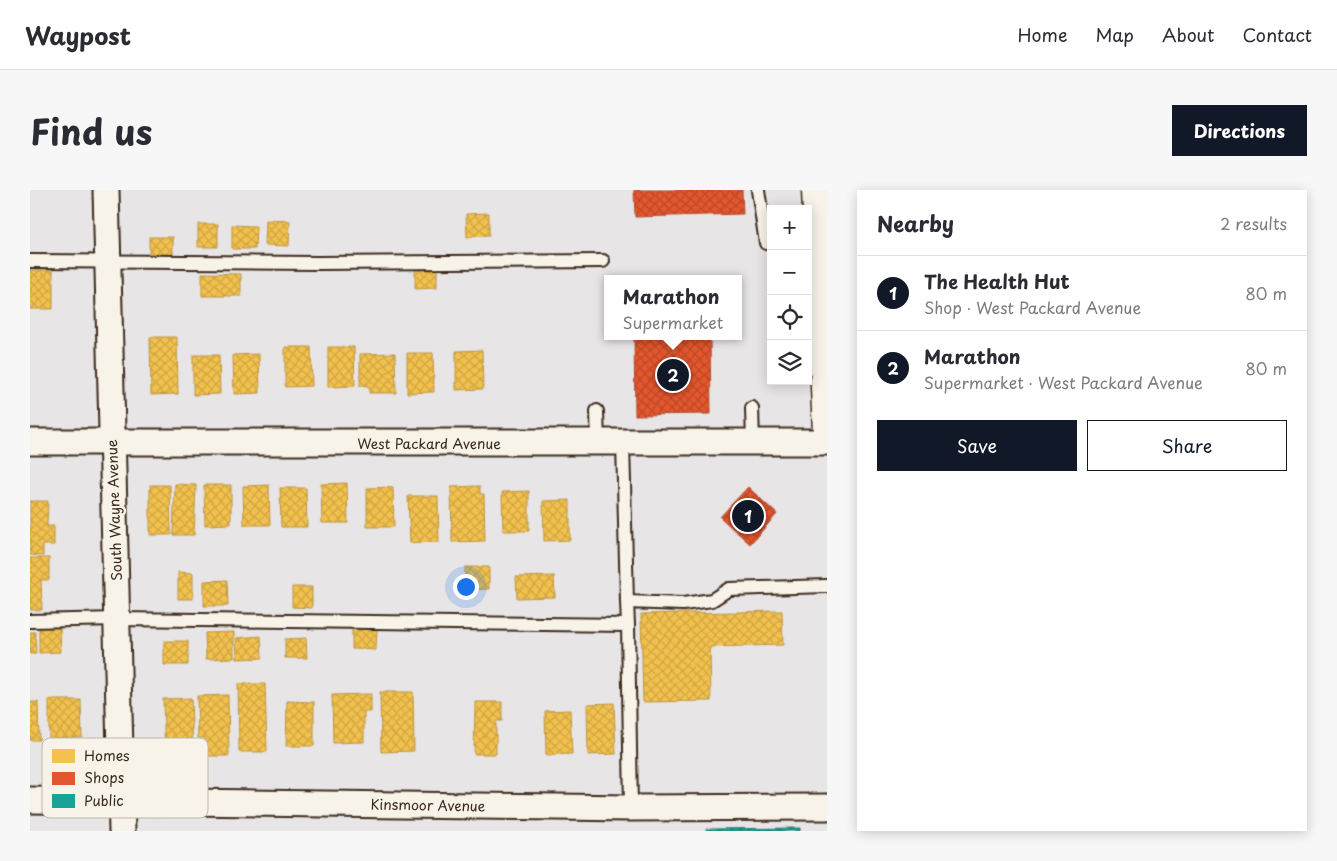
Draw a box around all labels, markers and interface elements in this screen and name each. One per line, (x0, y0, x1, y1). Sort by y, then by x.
text: Waypost (25, 17, 131, 53)
text: Home (1017, 21, 1067, 48)
text: Map (1095, 21, 1134, 48)
text: About (1162, 21, 1214, 48)
text: Contact (1242, 21, 1312, 48)
text: Find us (30, 104, 152, 157)
button: Directions (1172, 105, 1307, 156)
map controls (767, 205, 812, 385)
button: + (767, 205, 812, 250)
text: Nearby (877, 207, 954, 239)
text: 2 results (1220, 211, 1287, 235)
button: − (767, 250, 812, 295)
text: The Health Hut (924, 267, 1070, 295)
popup (604, 275, 742, 340)
text: 1 (889, 281, 897, 305)
text: 80 m (1245, 281, 1287, 305)
text: Marathon (623, 282, 719, 310)
button: locate (767, 295, 812, 340)
text: Shop · West Packard Avenue (924, 295, 1141, 319)
text: Supermarket (623, 310, 723, 334)
button: layers (767, 340, 812, 385)
text: Marathon (924, 342, 1021, 370)
pin: 2 (657, 356, 689, 394)
text: 2 (887, 356, 899, 380)
text: 80 m (1245, 356, 1287, 380)
text: Supermarket · West Packard Avenue (924, 370, 1203, 394)
button: Save (877, 420, 1077, 471)
button: Share (1087, 420, 1287, 471)
street label: West Packard Avenue (357, 433, 501, 454)
street label: South Wayne Avenue (101, 439, 127, 581)
pin: 1 (732, 497, 764, 535)
your location (453, 574, 479, 600)
legend (42, 738, 208, 818)
text: Homes (84, 745, 130, 766)
text: Shops (84, 767, 124, 788)
text: Public (84, 790, 124, 811)
street label: Kinsmoor Avenue (370, 794, 486, 817)

